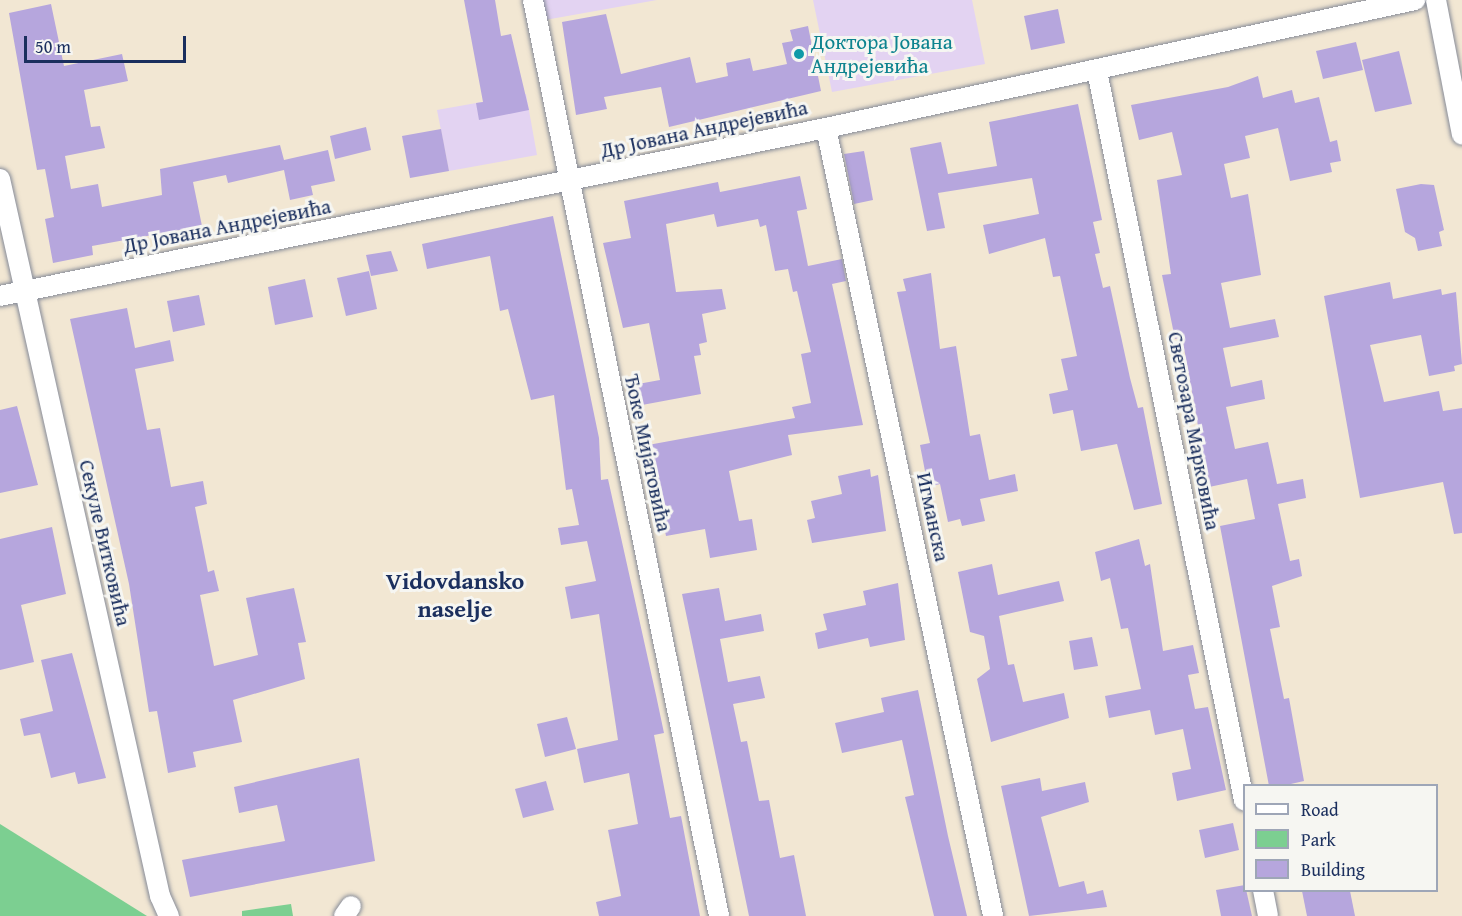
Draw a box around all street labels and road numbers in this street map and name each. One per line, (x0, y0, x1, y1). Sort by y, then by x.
street label: Др Јована Андрејевића (598, 95, 810, 163)
street label: Др Јована Андрејевића (121, 193, 333, 259)
street label: Светозара Марковића (1162, 330, 1226, 532)
street label: Ђоке Мијатовића (619, 372, 677, 534)
street label: Секуле Витковића (74, 457, 136, 629)
street label: Игманска (911, 470, 955, 564)

